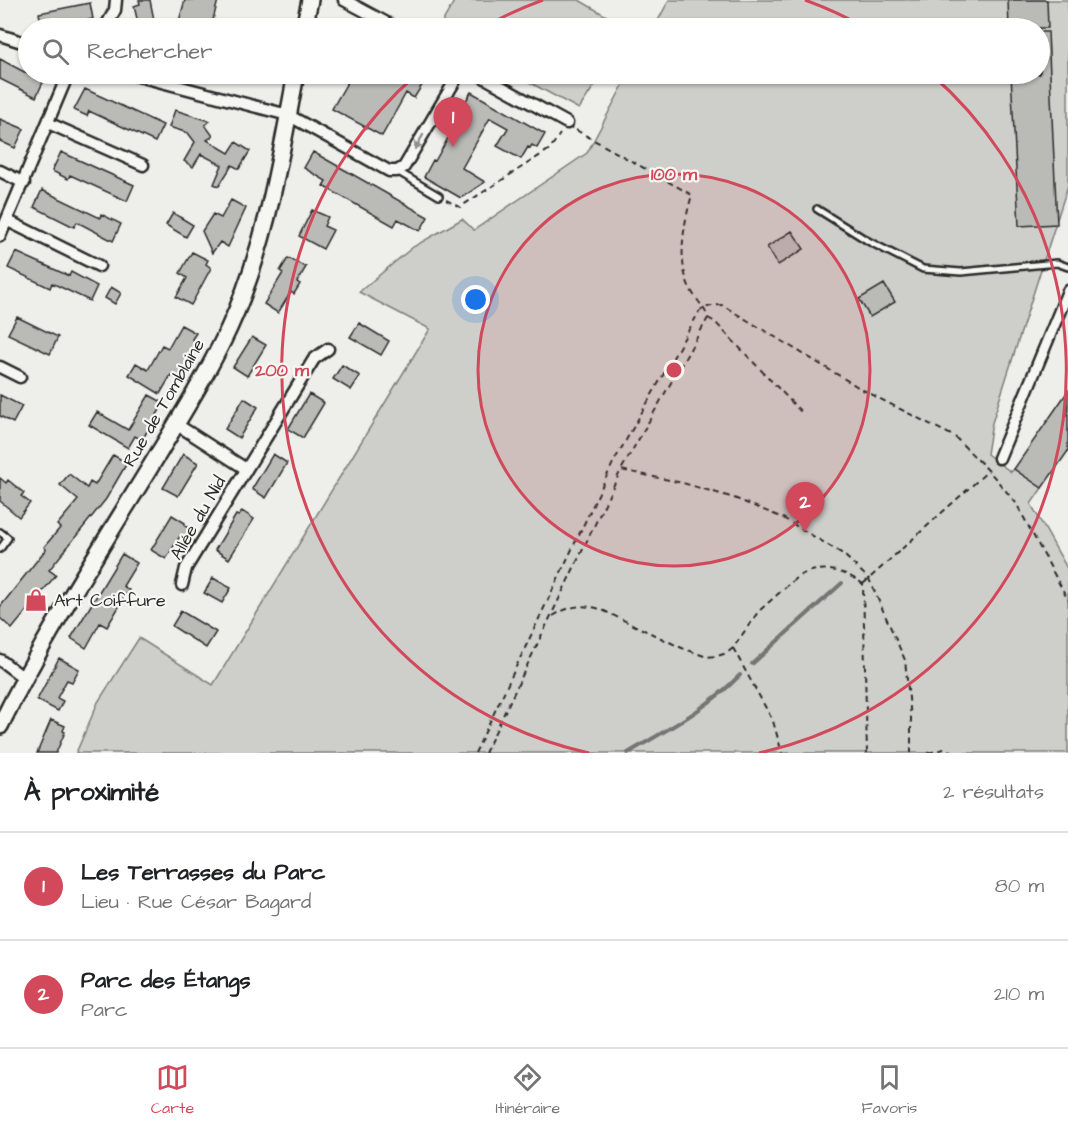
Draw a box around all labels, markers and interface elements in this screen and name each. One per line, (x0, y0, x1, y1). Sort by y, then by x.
search box (18, 18, 1050, 84)
icon: search (39, 35, 72, 68)
text: Rechercher (87, 36, 212, 67)
pin: 1 (434, 98, 472, 147)
one-way arrow (414, 134, 424, 151)
text: 100 m (651, 162, 698, 187)
your location (461, 285, 490, 314)
street label: Rue de Tomblaine (117, 334, 211, 472)
text: 200 m (254, 358, 310, 383)
centre of rings (664, 360, 684, 380)
street label: Allée du Nid (164, 472, 232, 564)
pin: 2 (786, 482, 824, 532)
shop icon: Art Coiffure (23, 587, 49, 613)
place label: Art Coiffure (54, 588, 166, 613)
text: À proximité (24, 774, 159, 810)
text: 2 résultats (943, 778, 1044, 806)
text: Les Terrasses du Parc (81, 857, 325, 888)
text: 1 (42, 872, 45, 900)
text: 80 m (995, 872, 1044, 900)
text: Lieu · Rue César Bagard (81, 888, 311, 916)
text: Parc des Étangs (81, 965, 251, 996)
text: 2 (38, 980, 49, 1008)
text: 210 m (994, 980, 1044, 1008)
text: Parc (81, 996, 128, 1024)
tab: Carte (151, 1061, 194, 1119)
tab: Itinéraire (495, 1061, 560, 1119)
tab: Favoris (862, 1061, 917, 1119)

